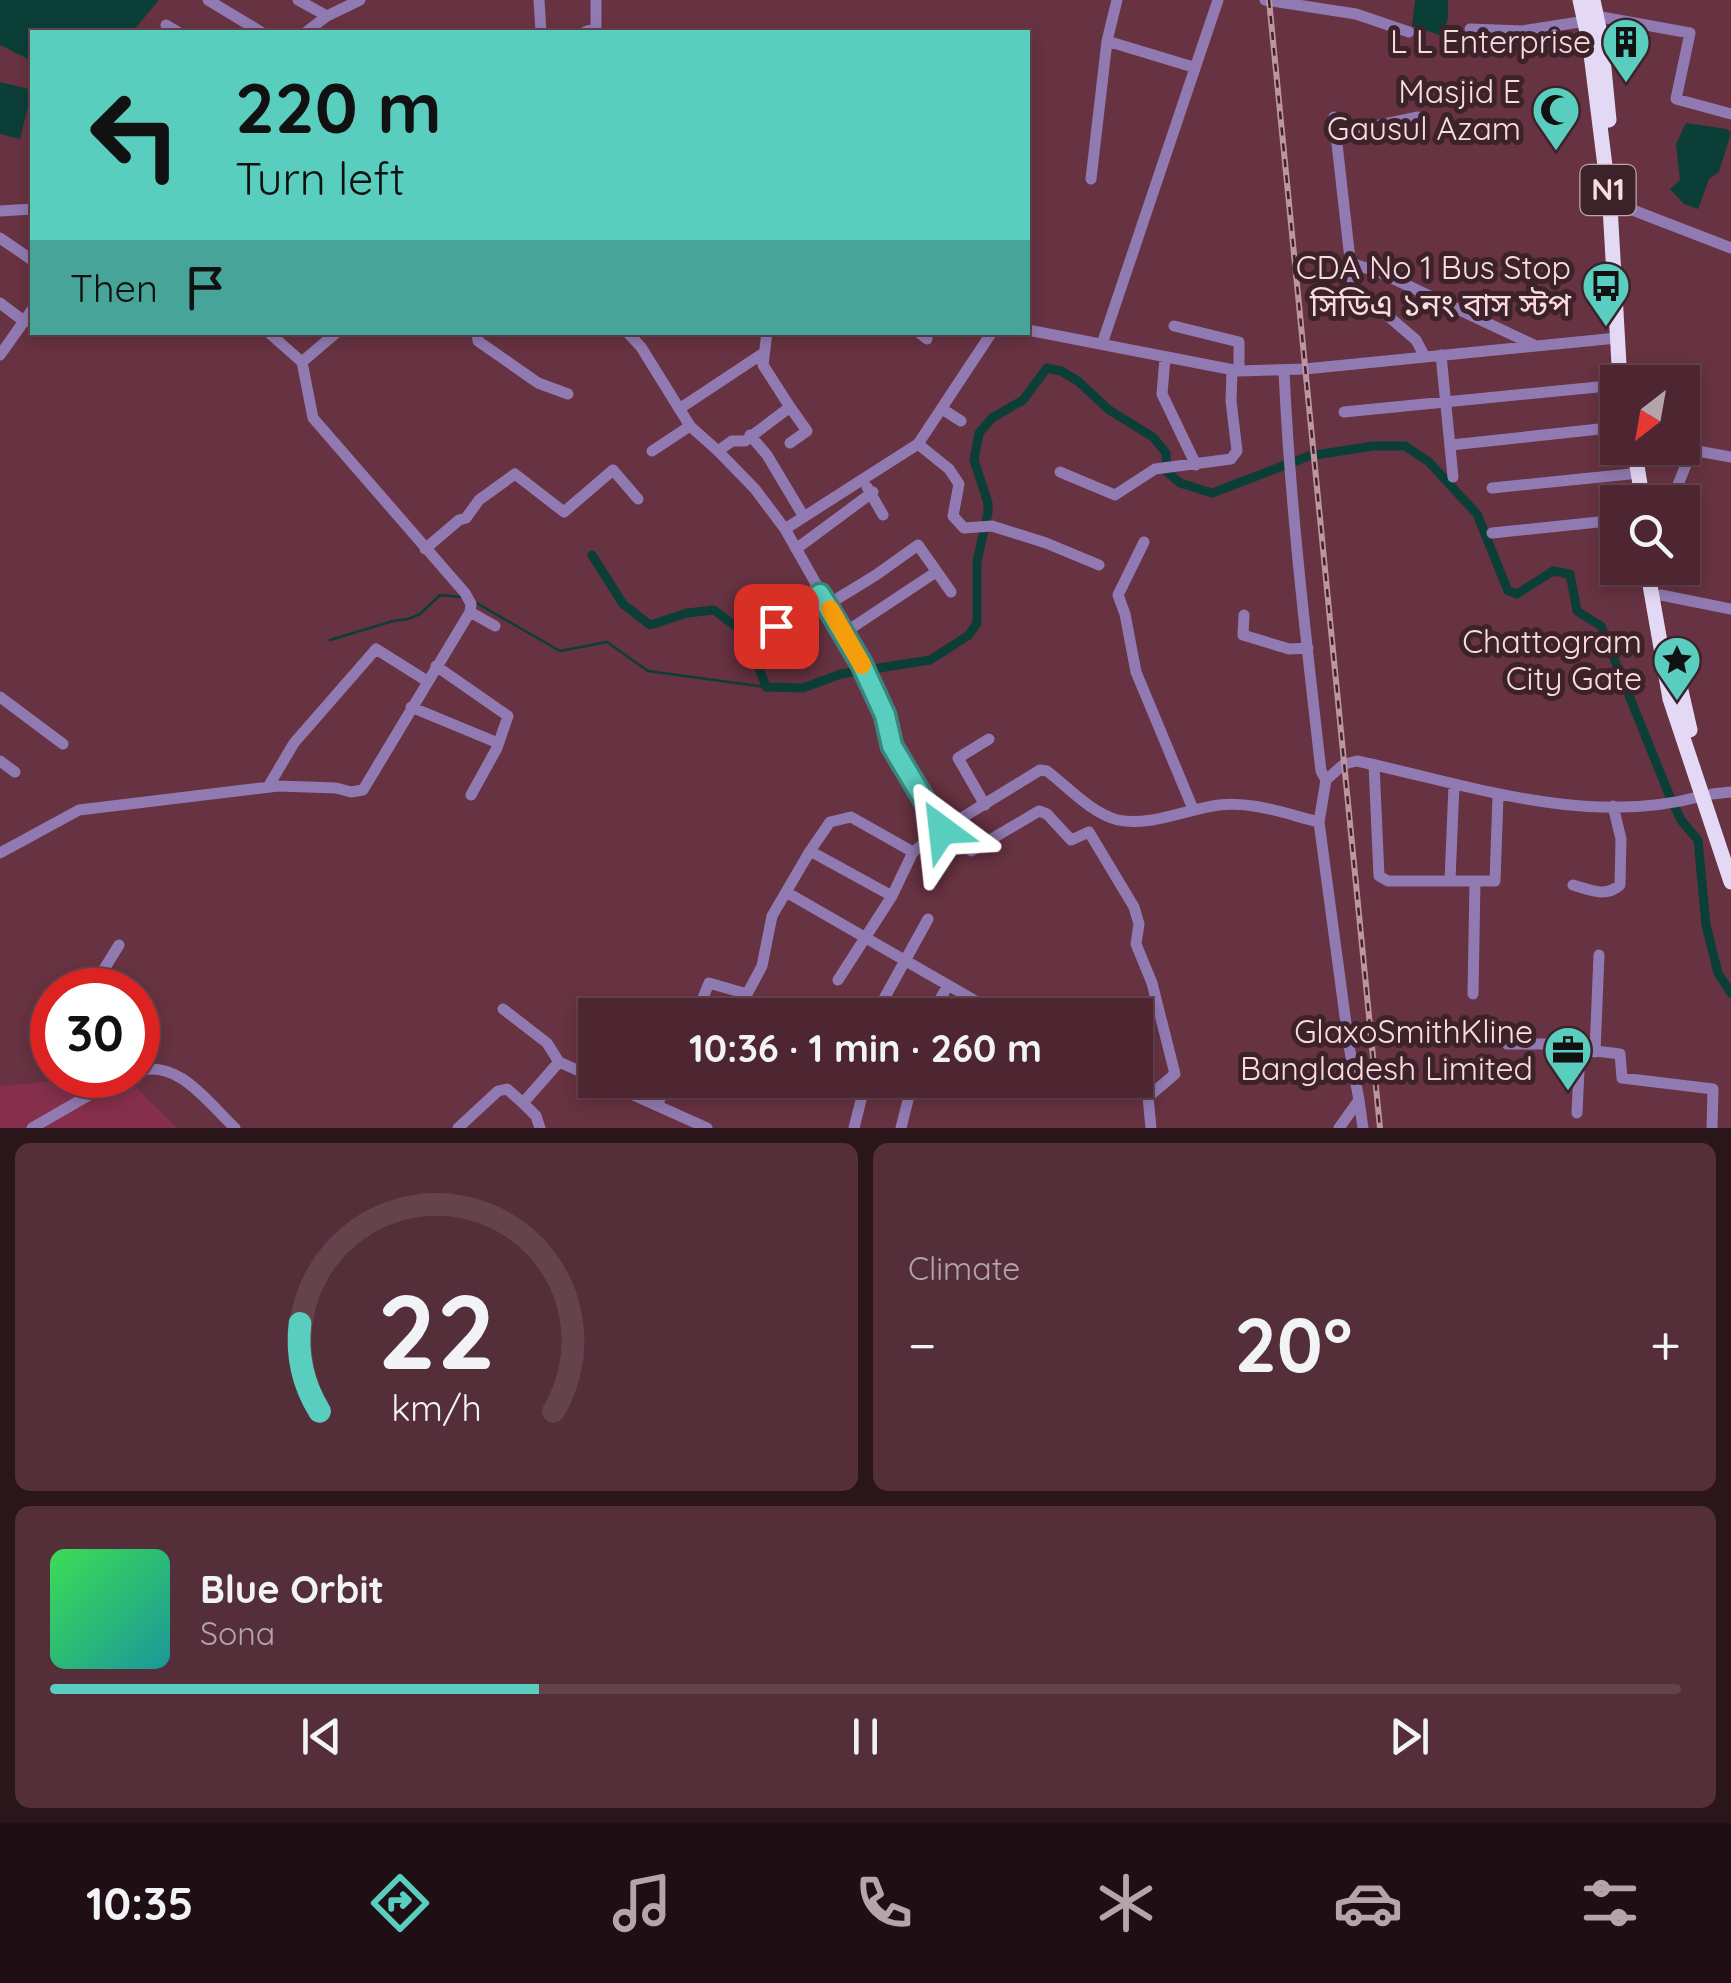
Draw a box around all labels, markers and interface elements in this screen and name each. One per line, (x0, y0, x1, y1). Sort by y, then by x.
building icon: L L Enterprise (1600, 16, 1652, 84)
place label: L L Enterprise (1390, 21, 1591, 61)
text: 220 m (235, 63, 442, 151)
icon: left (70, 70, 200, 200)
place label: Masjid E Gausul Azam (1327, 71, 1521, 148)
mosque icon: Masjid E Gausul Azam (1530, 84, 1582, 152)
text: Turn left (235, 150, 405, 206)
road number: N1 (1580, 165, 1636, 215)
place label: CDA No 1 Bus Stop সিডিএ ১নং বাস স্টপ (1296, 247, 1572, 324)
icon: arrive (178, 260, 233, 315)
bus stop icon: CDA No 1 Bus Stop সিডিএ ১নং বাস স্টপ (1580, 260, 1632, 328)
text: Then (70, 264, 158, 312)
north arrow (1600, 365, 1700, 465)
map controls (1600, 365, 1700, 585)
button: search (1600, 485, 1700, 585)
pin (734, 584, 819, 669)
icon: arrive (749, 599, 804, 654)
place label: Chattogram City Gate (1462, 621, 1642, 698)
place icon: Chattogram City Gate (1651, 634, 1703, 702)
position arrow (890, 778, 994, 882)
speed limit sign: 30 (30, 968, 160, 1098)
place label: GlaxoSmithKline Bangladesh Limited (1240, 1011, 1533, 1088)
text: 10:36 · 1 min · 260 m (689, 1024, 1042, 1072)
office icon: GlaxoSmithKline Bangladesh Limited (1542, 1024, 1594, 1092)
text: Climate (908, 1248, 1020, 1288)
text: 22 (377, 1265, 496, 1395)
text: 20° (1234, 1297, 1352, 1391)
text: − (908, 1310, 937, 1379)
text: + (1650, 1310, 1681, 1379)
text: km/h (391, 1385, 482, 1430)
text: Blue Orbit (200, 1565, 384, 1613)
text: Sona (200, 1613, 275, 1653)
icon: previous (294, 1709, 349, 1764)
icon: pause (838, 1709, 893, 1764)
icon: next (1382, 1709, 1437, 1764)
icon: directions (365, 1868, 435, 1938)
icon: music (607, 1868, 677, 1938)
icon: phone (849, 1868, 919, 1938)
icon: climate (1091, 1868, 1161, 1938)
icon: car (1333, 1868, 1403, 1938)
icon: filters (1575, 1868, 1645, 1938)
text: 10:35 (86, 1875, 193, 1931)

